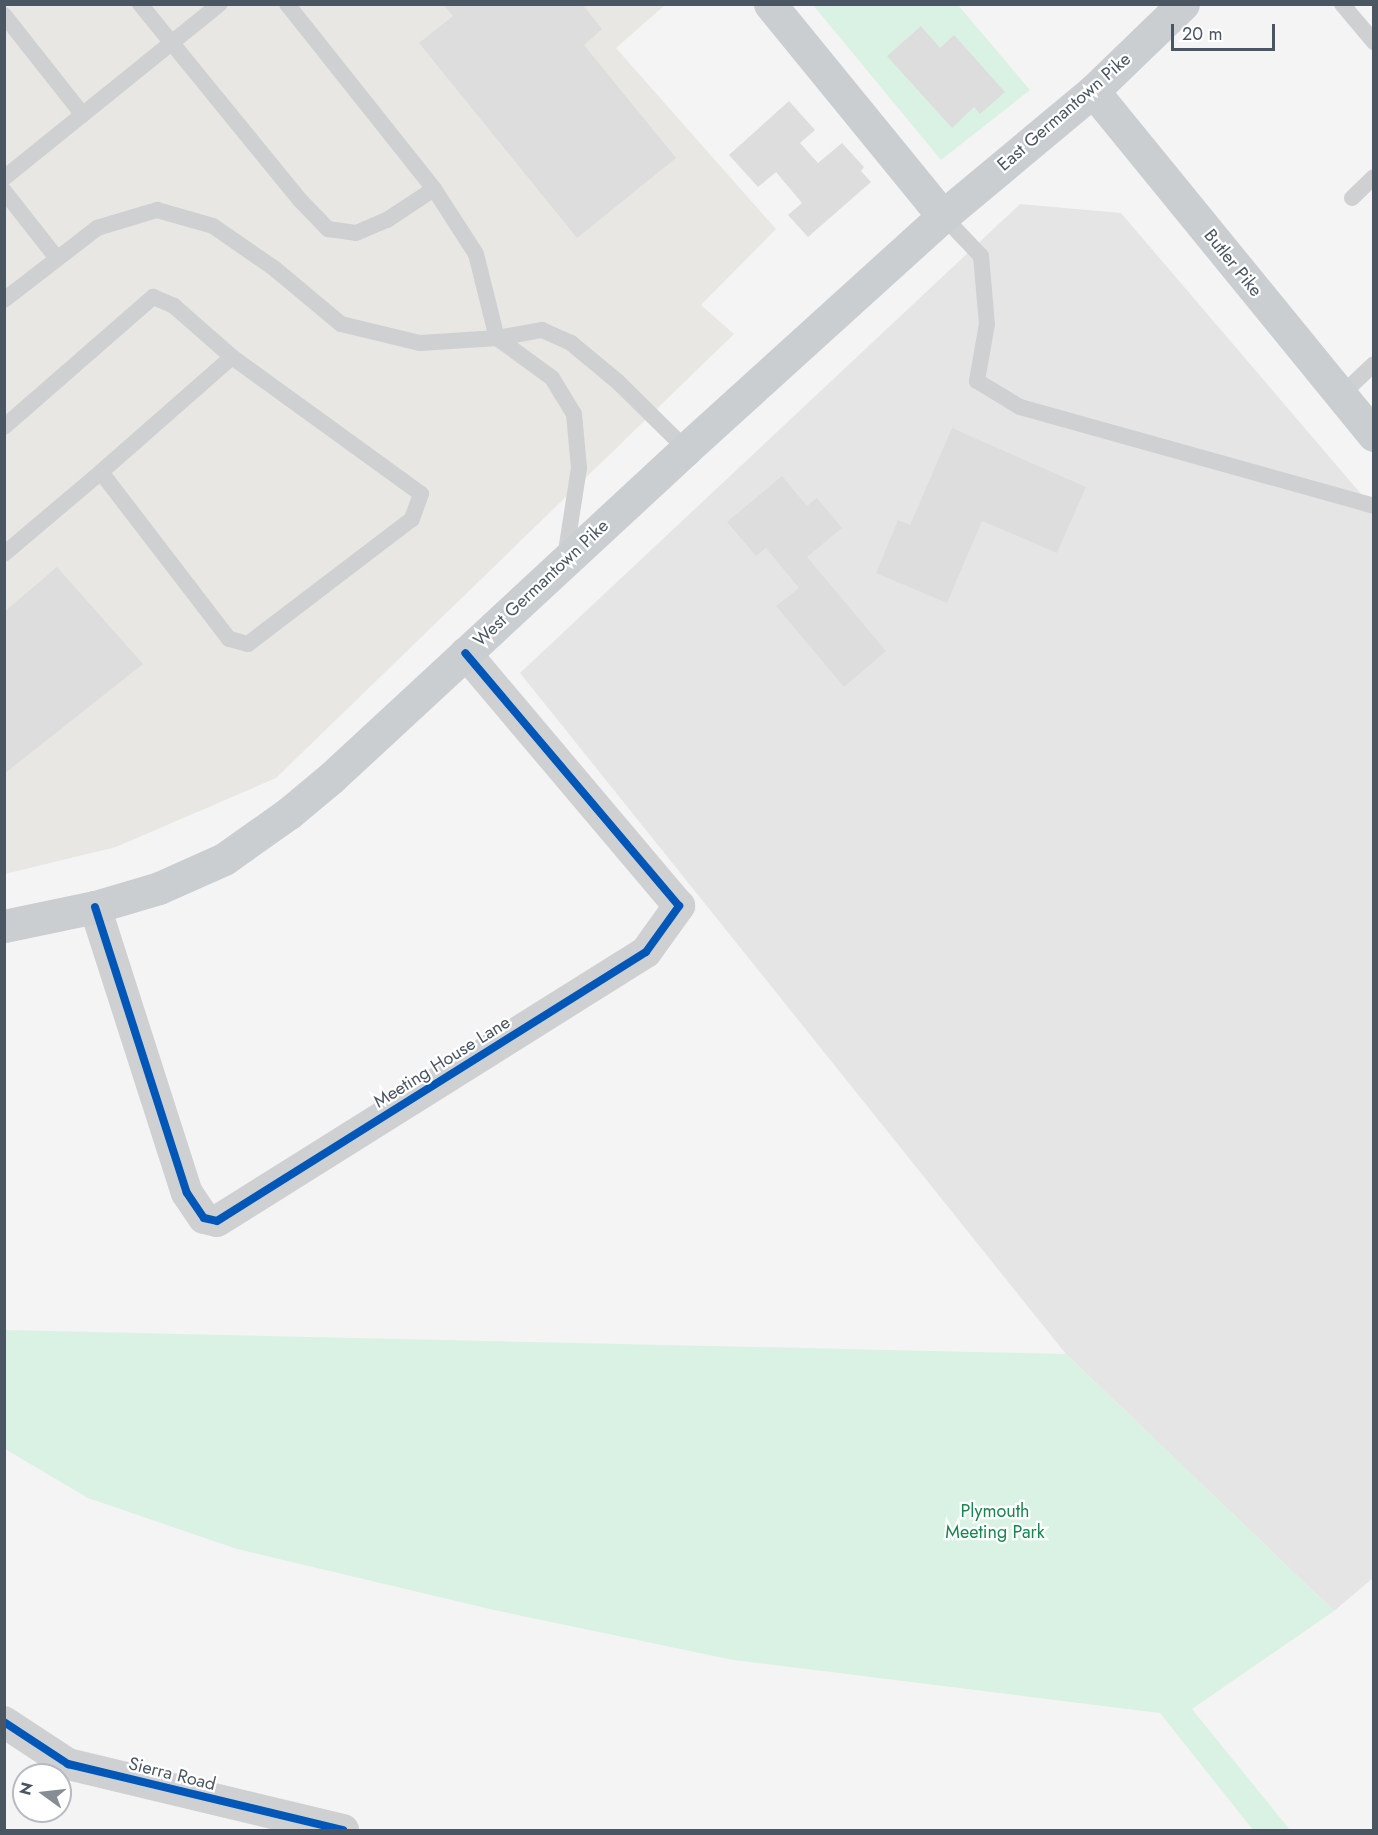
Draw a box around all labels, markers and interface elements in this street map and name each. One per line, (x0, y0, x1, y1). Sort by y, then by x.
scale bar (1174, 12, 1278, 50)
text: 20 m (1182, 21, 1222, 47)
street label: East Germantown Pike (993, 48, 1135, 176)
street label: Butler Pike (1199, 225, 1267, 301)
street label: West Germantown Pike (469, 515, 613, 651)
street label: Meeting House Lane (370, 1011, 514, 1113)
park label: Plymouth Meeting Park (945, 1501, 1045, 1544)
street label: Sierra Road (126, 1753, 218, 1795)
north arrow (12, 1763, 72, 1823)
text: N (13, 1780, 39, 1798)

